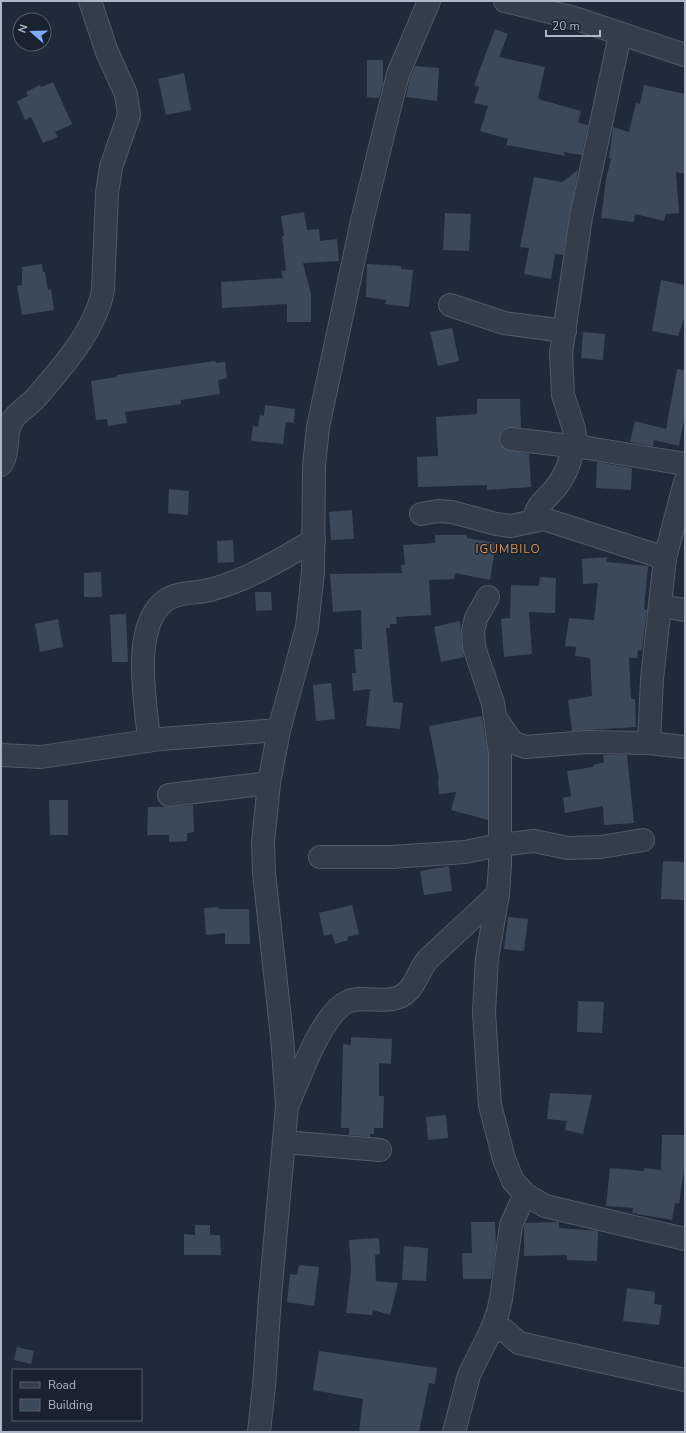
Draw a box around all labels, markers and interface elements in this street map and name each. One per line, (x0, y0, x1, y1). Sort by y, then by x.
north arrow (12, 12, 52, 52)
scale bar (546, 12, 600, 38)
text: 20 m (552, 18, 580, 34)
text: N (15, 22, 32, 35)
district label: IGUMBILO (475, 541, 541, 557)
legend (12, 1369, 142, 1421)
text: Road (48, 1377, 76, 1393)
text: Building (48, 1397, 93, 1413)

